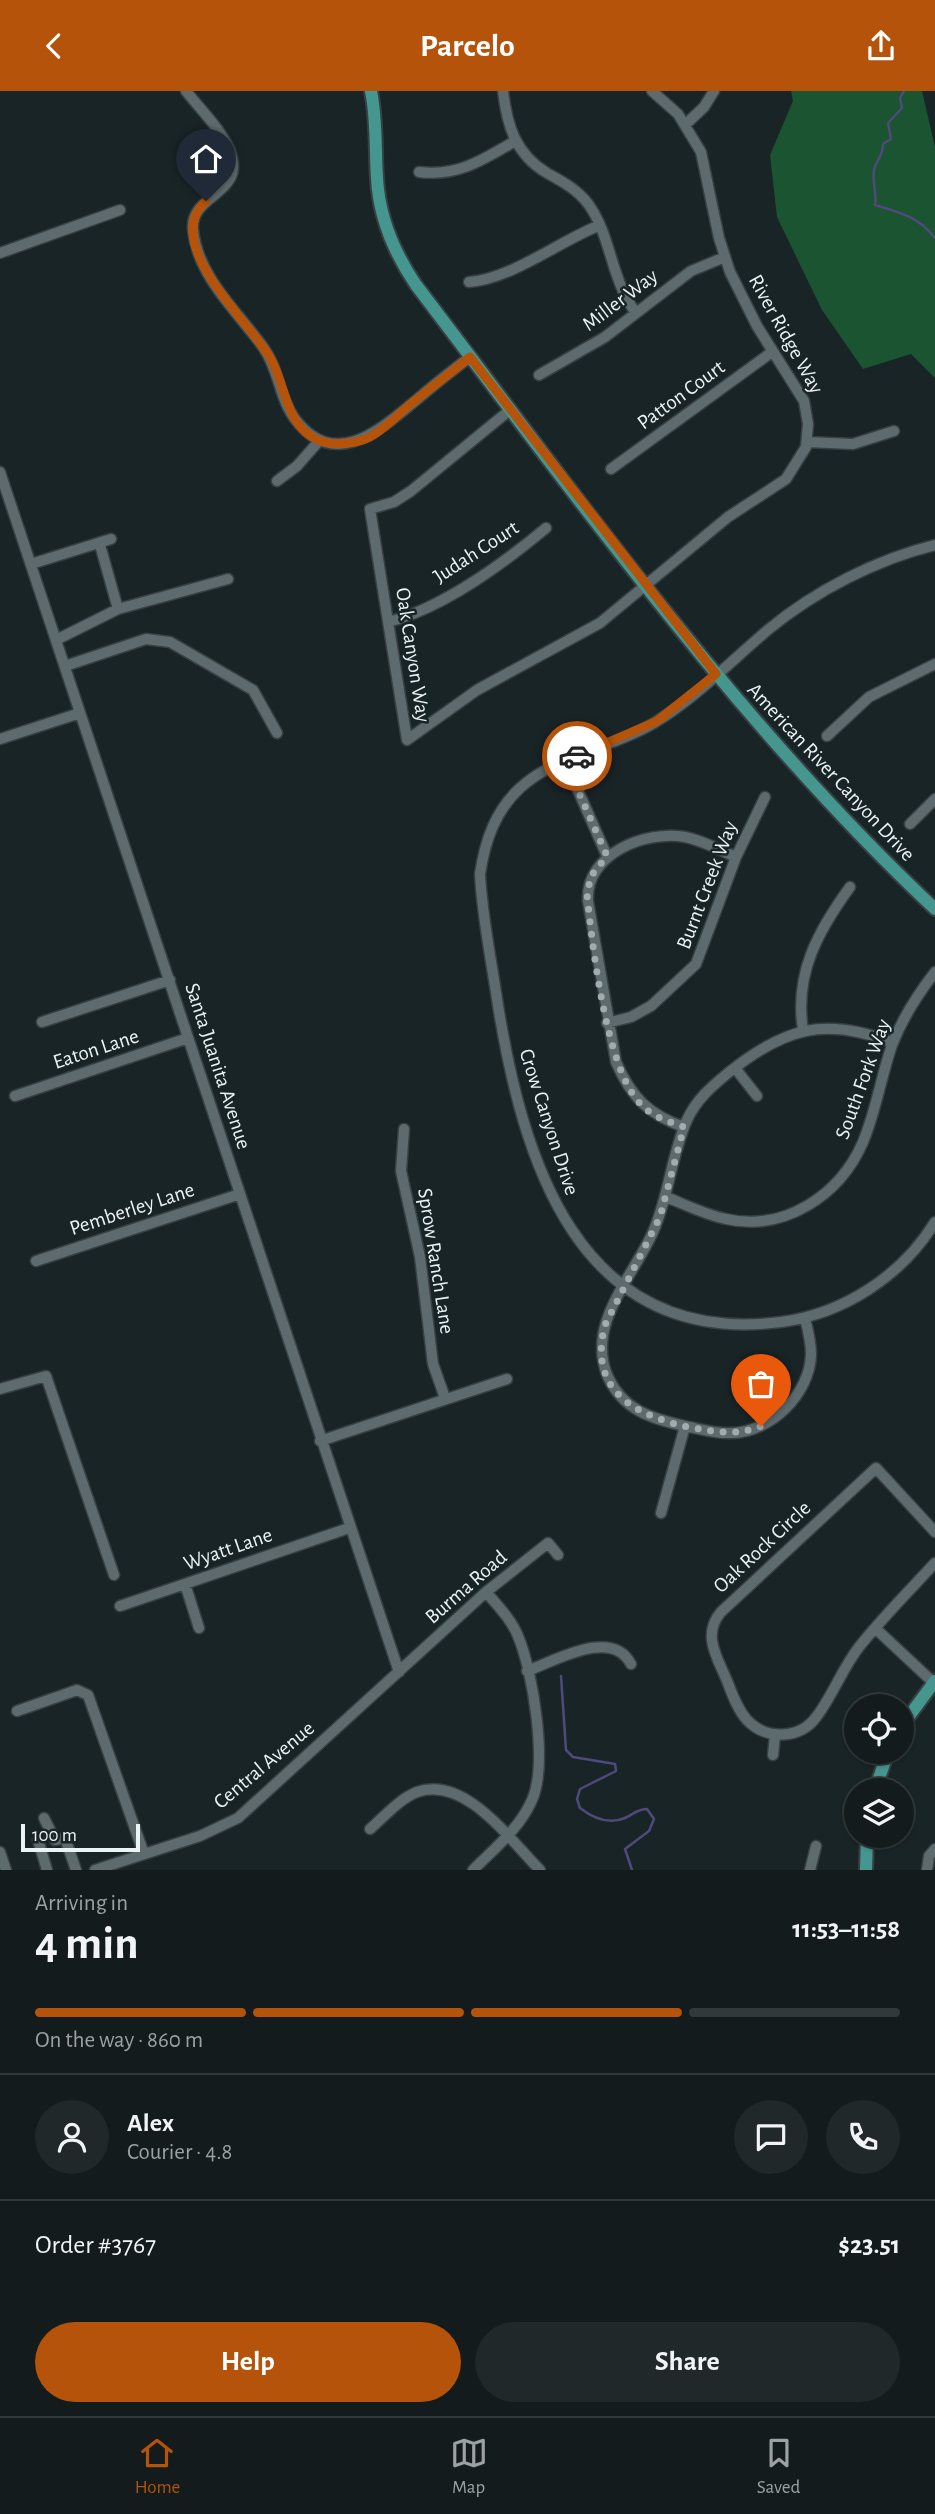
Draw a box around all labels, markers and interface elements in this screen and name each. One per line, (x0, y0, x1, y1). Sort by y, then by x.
icon: back (35, 27, 73, 65)
icon: share (862, 27, 900, 65)
text: Parcelo (420, 30, 515, 62)
pin (176, 129, 236, 201)
icon: home (187, 140, 225, 178)
street label: Miller Way (579, 265, 661, 335)
street label: River Ridge Way (745, 271, 827, 397)
street label: Patton Court (633, 356, 729, 434)
street label: Judah Court (430, 517, 523, 587)
street label: Oak Canyon Way (392, 586, 434, 724)
street label: American River Canyon Drive (743, 679, 919, 865)
courier (542, 721, 612, 791)
icon: car (558, 737, 596, 775)
street label: Burnt Creek Way (673, 818, 741, 952)
street label: Santa Juanita Avenue (181, 980, 255, 1152)
street label: South Fork Way (832, 1016, 894, 1142)
street label: Eaton Lane (50, 1025, 142, 1073)
street label: Crow Canyon Drive (515, 1046, 583, 1198)
street label: Pemberley Lane (67, 1179, 197, 1239)
street label: Sprow Ranch Lane (414, 1186, 458, 1336)
pin (731, 1354, 791, 1426)
icon: bag (742, 1365, 780, 1403)
street label: Oak Rock Circle (709, 1497, 815, 1597)
street label: Wyatt Lane (181, 1524, 275, 1574)
street label: Burma Road (421, 1546, 511, 1628)
map controls (844, 1694, 914, 1848)
button: locate (844, 1694, 914, 1764)
street label: Central Avenue (210, 1717, 318, 1813)
button: layers (844, 1778, 914, 1848)
scale bar (21, 1821, 140, 1853)
text: 100 m (32, 1826, 77, 1845)
text: Arriving in (35, 1892, 128, 1915)
text: 11:53–11:58 (792, 1916, 900, 1942)
text: 4 min (35, 1921, 139, 1967)
text: On the way · 860 m (35, 2029, 203, 2052)
button: person (35, 2100, 109, 2174)
button: chat (734, 2100, 808, 2174)
button: phone (826, 2100, 900, 2174)
text: Alex (127, 2110, 174, 2136)
text: Courier · 4.8 (127, 2141, 232, 2164)
text: Order #3767 (35, 2232, 156, 2258)
text: $23.51 (838, 2232, 900, 2258)
button: Help (35, 2322, 461, 2402)
button: Share (475, 2322, 900, 2402)
tab: Home (135, 2434, 180, 2499)
tab: Map (450, 2434, 488, 2499)
tab: Saved (757, 2434, 800, 2499)

